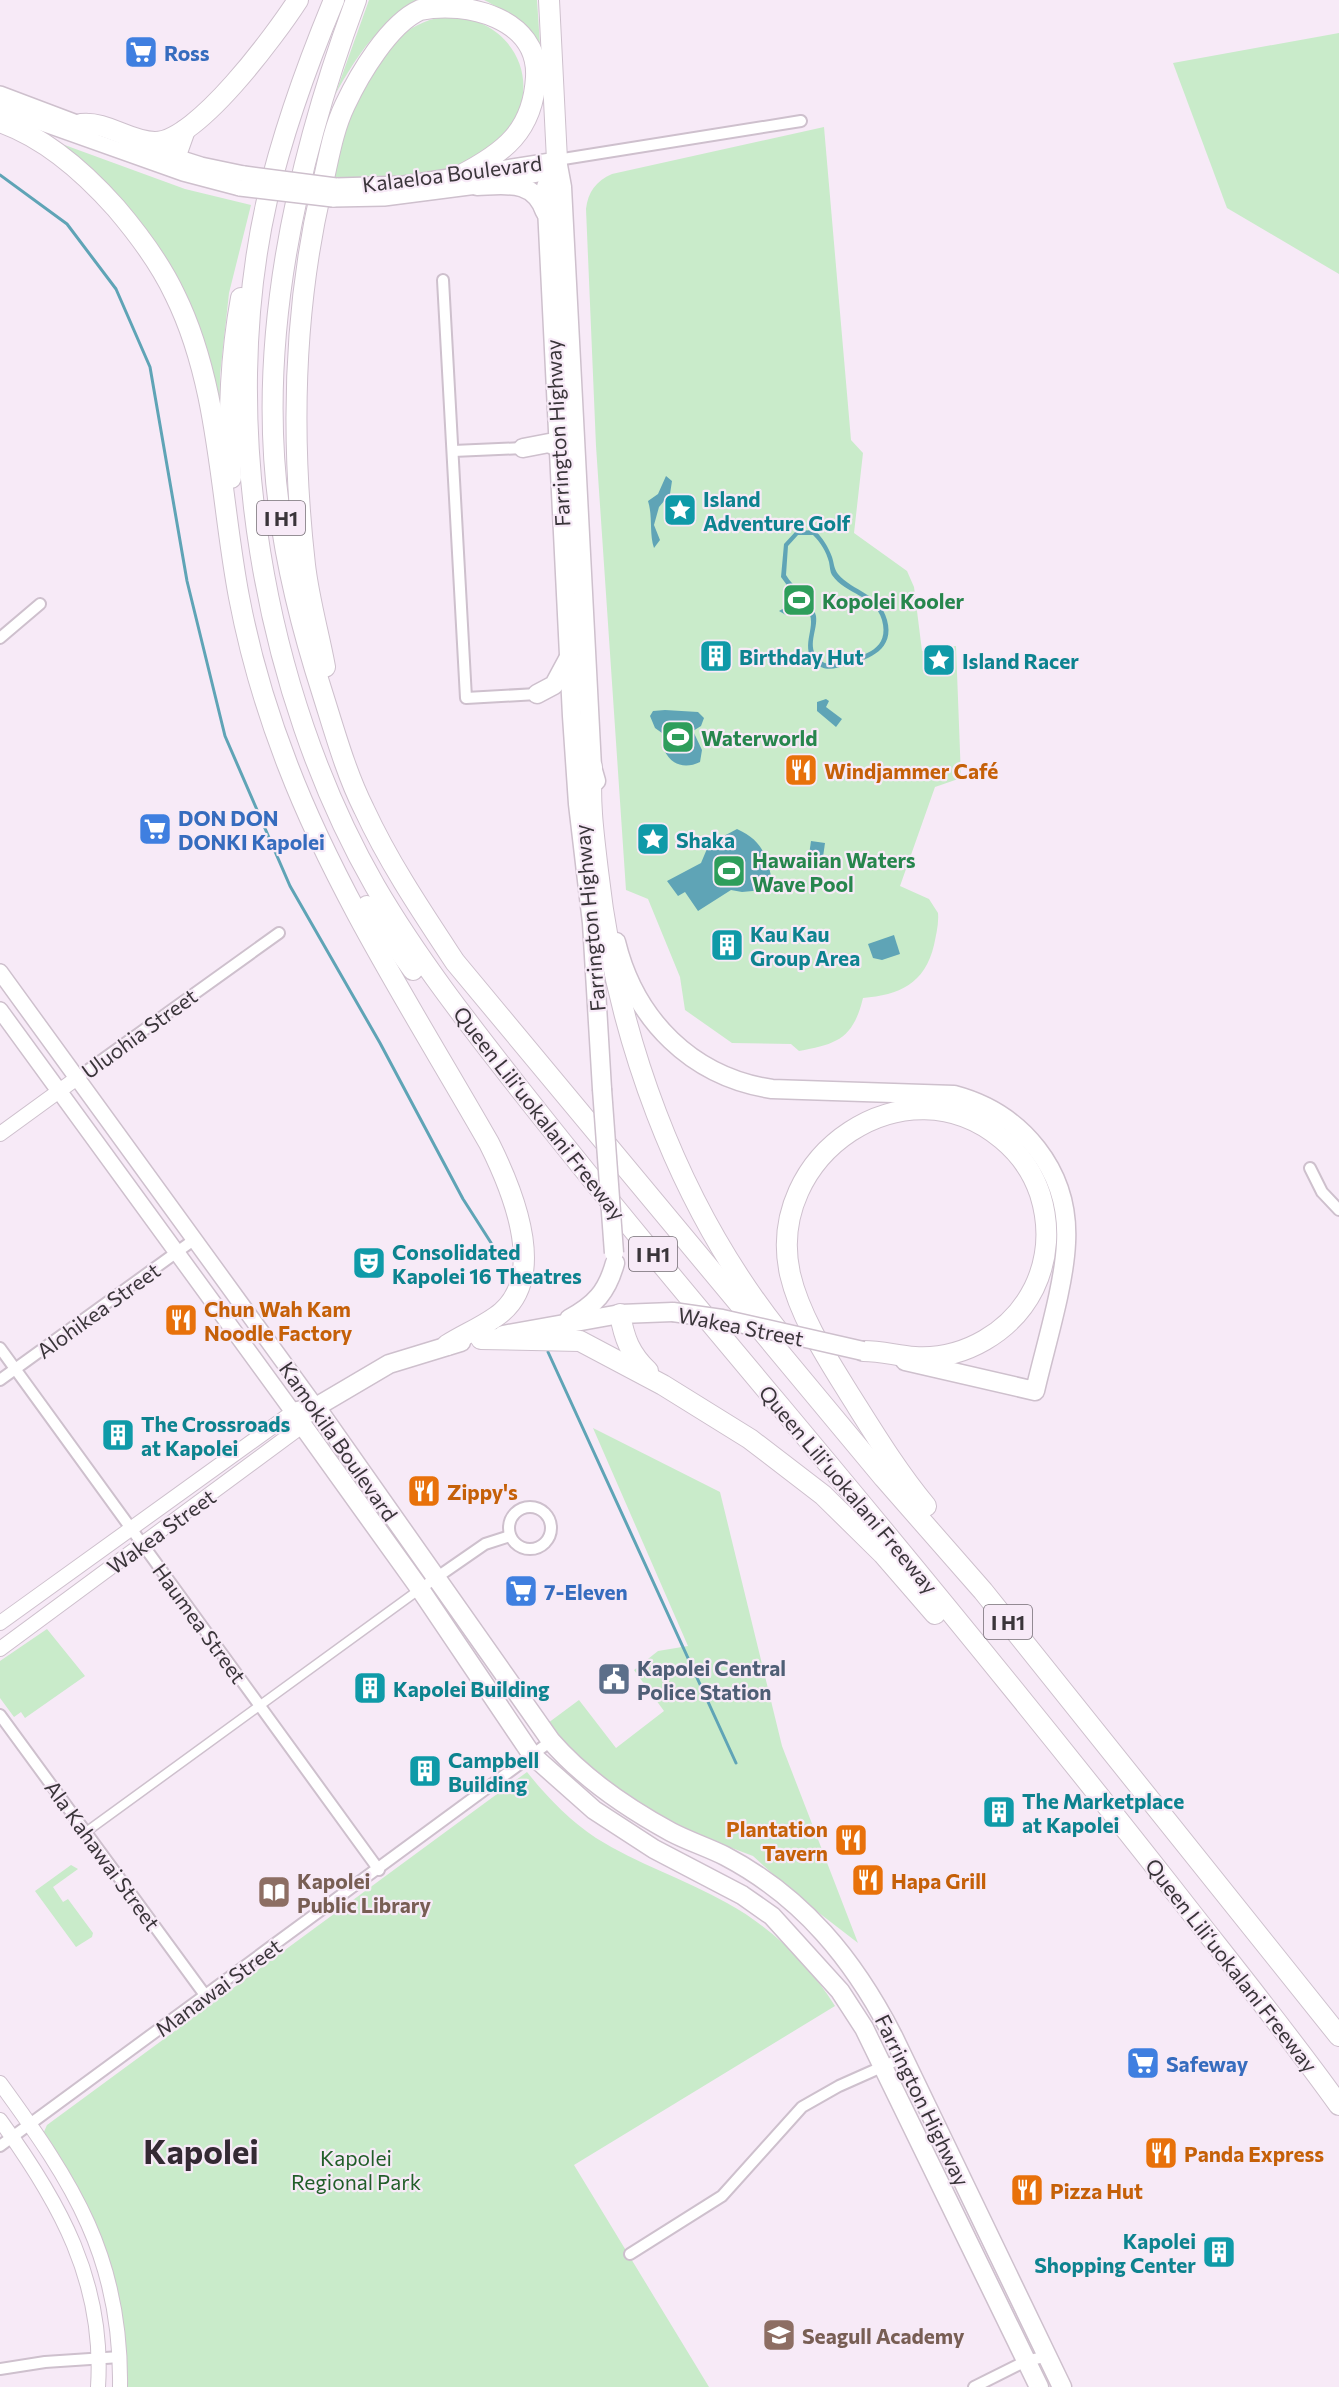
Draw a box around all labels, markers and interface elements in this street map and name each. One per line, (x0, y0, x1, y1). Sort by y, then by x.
supermarket icon: Ross (123, 34, 159, 70)
place label: Ross (164, 40, 210, 65)
street label: Kalaeloa Boulevard (361, 150, 543, 196)
street label: Farrington Highway (540, 338, 574, 527)
place label: Island Adventure Golf (703, 486, 851, 535)
place icon: Island Adventure Golf (662, 492, 698, 528)
road number: I H1 (257, 501, 305, 535)
sports icon: Kopolei Kooler (781, 582, 817, 618)
place label: Kopolei Kooler (822, 588, 965, 613)
building icon: Birthday Hut (698, 638, 734, 674)
place icon: Island Racer (921, 642, 957, 678)
place label: Birthday Hut (739, 644, 864, 669)
place label: Island Racer (962, 648, 1079, 673)
sports icon: Waterworld (660, 719, 696, 755)
place label: Waterworld (701, 725, 818, 750)
restaurant icon: Windjammer Café (783, 752, 819, 788)
place label: Windjammer Café (824, 758, 998, 783)
place label: DON DON DONKI Kapolei (178, 805, 325, 854)
supermarket icon: DON DON DONKI Kapolei (137, 811, 173, 847)
place icon: Shaka (635, 821, 671, 857)
street label: Farrington Highway (568, 823, 610, 1013)
place label: Shaka (676, 827, 735, 852)
place label: Hawaiian Waters Wave Pool (752, 847, 916, 896)
sports icon: Hawaiian Waters Wave Pool (711, 853, 747, 889)
place label: Kau Kau Group Area (750, 921, 860, 970)
building icon: Kau Kau Group Area (709, 927, 745, 963)
street label: Uluohia Street (76, 983, 202, 1083)
street label: Queen Liliʻuokalani Freeway (449, 1001, 631, 1225)
road number: I H1 (629, 1237, 677, 1271)
place label: Consolidated Kapolei 16 Theatres (392, 1239, 582, 1288)
theatre icon: Consolidated Kapolei 16 Theatres (351, 1245, 387, 1281)
street label: Alohikea Street (32, 1257, 164, 1363)
place label: Chun Wah Kam Noodle Factory (204, 1296, 353, 1345)
restaurant icon: Chun Wah Kam Noodle Factory (163, 1302, 199, 1338)
street label: Wakea Street (676, 1302, 806, 1350)
street label: Kamokila Boulevard (275, 1357, 403, 1525)
street label: Queen Liliʻuokalani Freeway (754, 1380, 944, 1598)
place label: The Crossroads at Kapolei (141, 1411, 291, 1460)
building icon: The Crossroads at Kapolei (100, 1417, 136, 1453)
restaurant icon: Zippy's (406, 1473, 442, 1509)
place label: Zippy's (447, 1479, 518, 1504)
street label: Wakea Street (102, 1483, 220, 1579)
street label: Haumea Street (148, 1558, 252, 1688)
supermarket icon: 7-Eleven (503, 1573, 539, 1609)
place label: 7-Eleven (544, 1579, 628, 1604)
road number: I H1 (984, 1605, 1032, 1639)
place label: Kapolei Central Police Station (637, 1655, 786, 1704)
public building icon: Kapolei Central Police Station (596, 1661, 632, 1697)
building icon: Kapolei Building (352, 1670, 388, 1706)
place label: Kapolei Building (393, 1676, 550, 1701)
place label: Campbell Building (448, 1747, 539, 1796)
building icon: Campbell Building (407, 1753, 443, 1789)
street label: Ala Kahawai Street (40, 1775, 166, 1935)
place label: The Marketplace at Kapolei (1022, 1788, 1184, 1837)
building icon: The Marketplace at Kapolei (981, 1794, 1017, 1830)
place label: Plantation Tavern (726, 1816, 828, 1865)
restaurant icon: Plantation Tavern (833, 1822, 869, 1858)
street label: Queen Liliʻuokalani Freeway (1141, 1853, 1323, 2077)
restaurant icon: Hapa Grill (850, 1862, 886, 1898)
place label: Kapolei Public Library (297, 1868, 431, 1917)
place label: Hapa Grill (891, 1868, 987, 1893)
library icon: Kapolei Public Library (256, 1874, 292, 1910)
street label: Manawai Street (150, 1933, 286, 2041)
street label: Farrington Highway (871, 2010, 975, 2190)
supermarket icon: Safeway (1125, 2045, 1161, 2081)
place label: Safeway (1166, 2051, 1249, 2076)
district label: Kapolei (143, 2130, 259, 2171)
restaurant icon: Panda Express (1143, 2135, 1179, 2171)
place label: Panda Express (1184, 2141, 1324, 2166)
park label: Kapolei Regional Park (291, 2145, 421, 2194)
restaurant icon: Pizza Hut (1009, 2172, 1045, 2208)
place label: Pizza Hut (1050, 2178, 1143, 2203)
place label: Kapolei Shopping Center (1034, 2228, 1196, 2277)
building icon: Kapolei Shopping Center (1201, 2234, 1237, 2270)
school or university icon: Seagull Academy (761, 2317, 797, 2353)
place label: Seagull Academy (802, 2323, 965, 2348)

